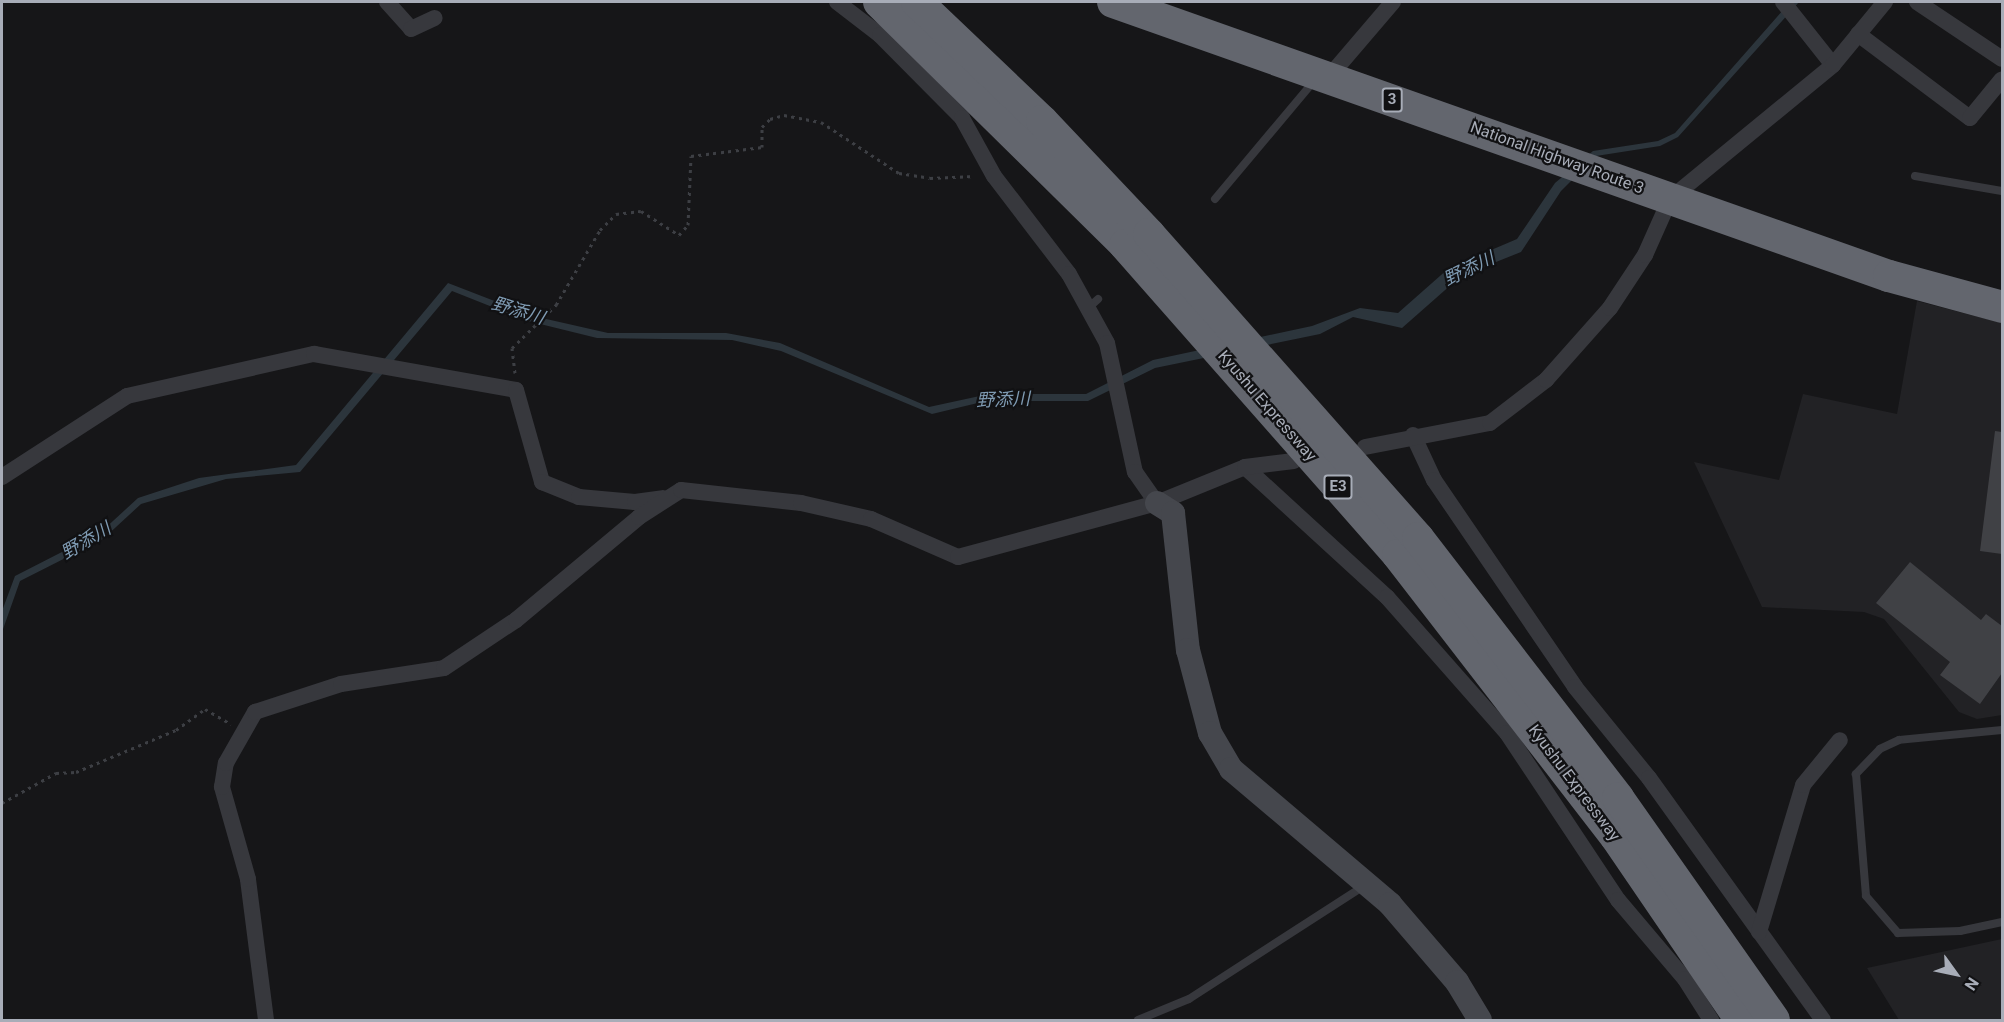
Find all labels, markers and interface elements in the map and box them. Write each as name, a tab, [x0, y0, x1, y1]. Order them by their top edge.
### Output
road number: 3	[1382, 88, 1402, 112]
street label: National Highway Route 3	[1467, 118, 1647, 198]
water label: 野添川	[1440, 247, 1498, 291]
water label: 野添川	[489, 293, 547, 329]
street label: Kyushu Expressway	[1214, 347, 1320, 465]
water label: 野添川	[976, 388, 1030, 412]
road number: E3	[1323, 475, 1353, 499]
water label: 野添川	[57, 518, 115, 564]
street label: Kyushu Expressway	[1524, 721, 1624, 845]
north arrow	[1926, 944, 1986, 1004]
text: N	[1960, 974, 1983, 994]

